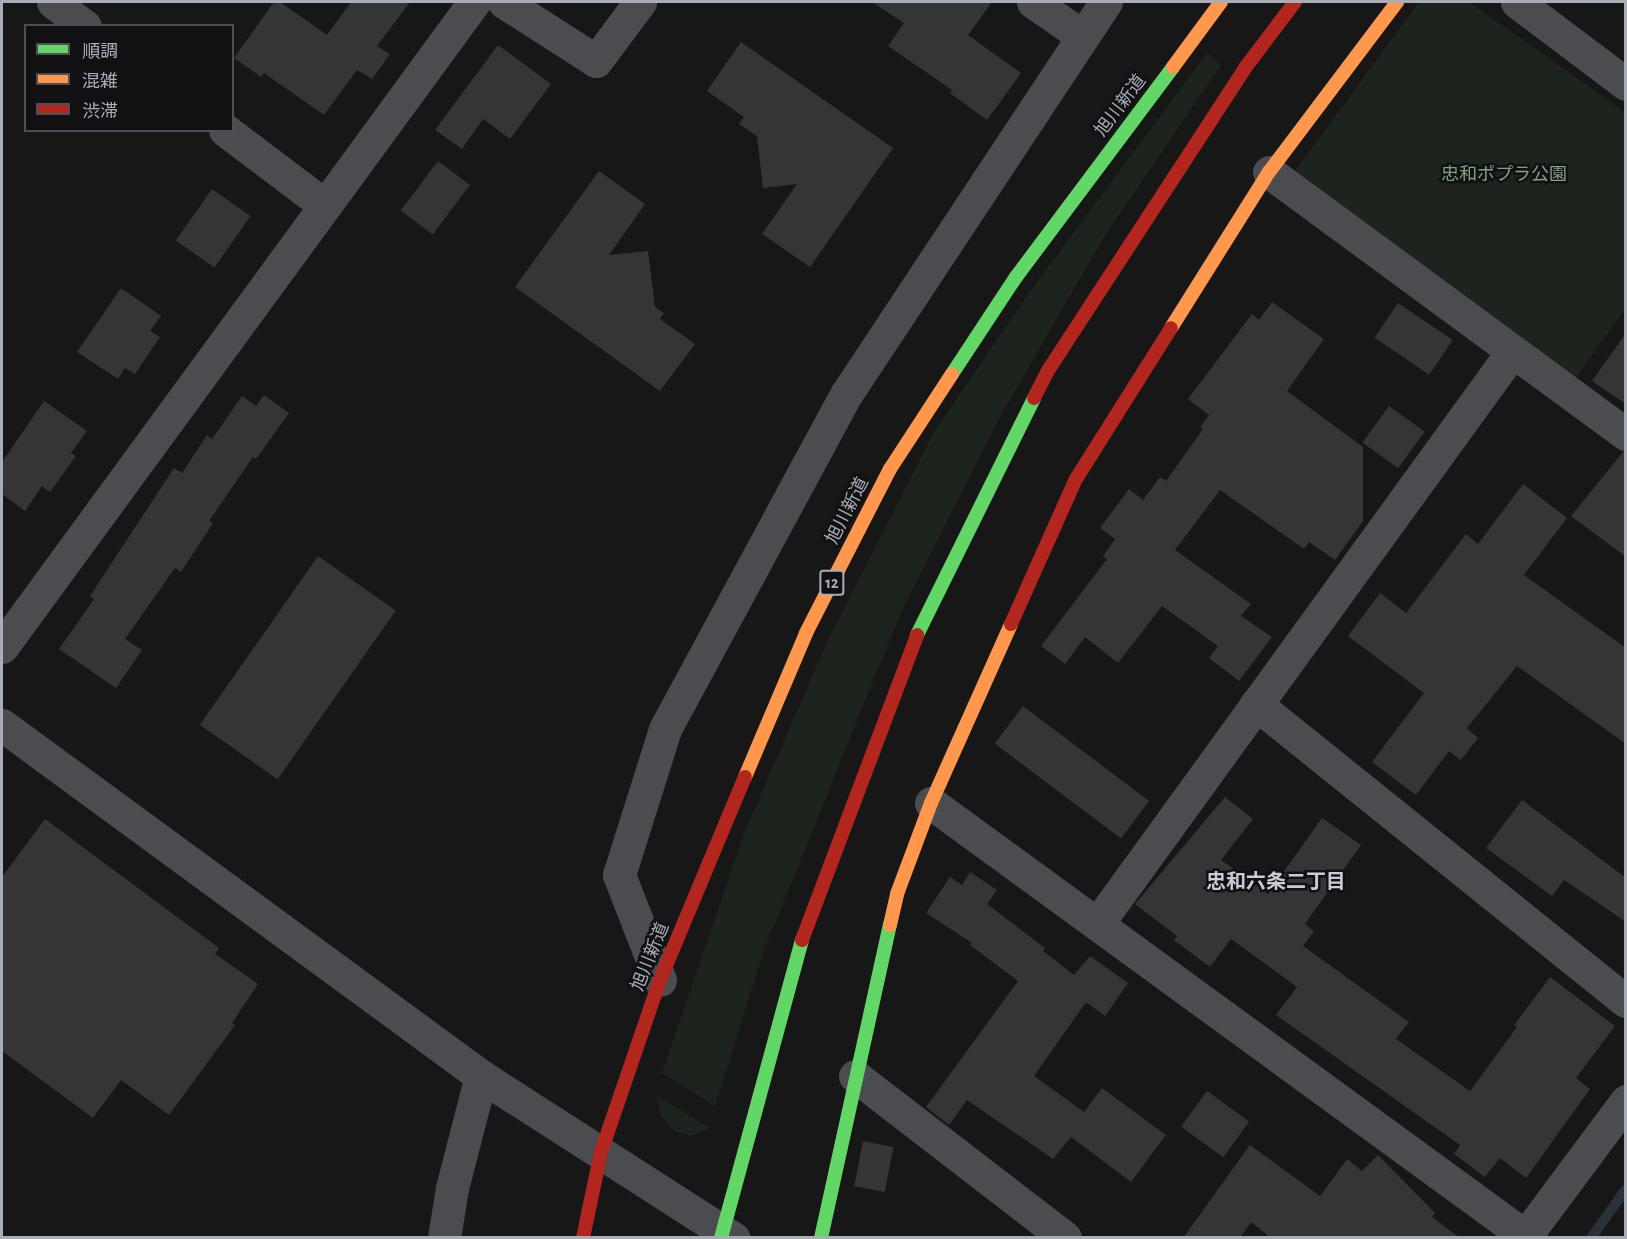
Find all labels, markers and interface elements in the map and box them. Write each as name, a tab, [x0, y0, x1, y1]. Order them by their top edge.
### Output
legend	[24, 24, 234, 132]
text: 順調	[82, 43, 118, 61]
street label: 旭川新道	[1091, 71, 1151, 141]
text: 混雑	[82, 73, 118, 91]
text: 渋滞	[82, 103, 118, 121]
park label: 忠和ポプラ公園	[1441, 164, 1567, 186]
street label: 旭川新道	[822, 474, 874, 548]
road number: 12	[818, 570, 846, 596]
district label: 忠和六条二丁目	[1206, 870, 1346, 894]
street label: 旭川新道	[628, 920, 674, 994]

